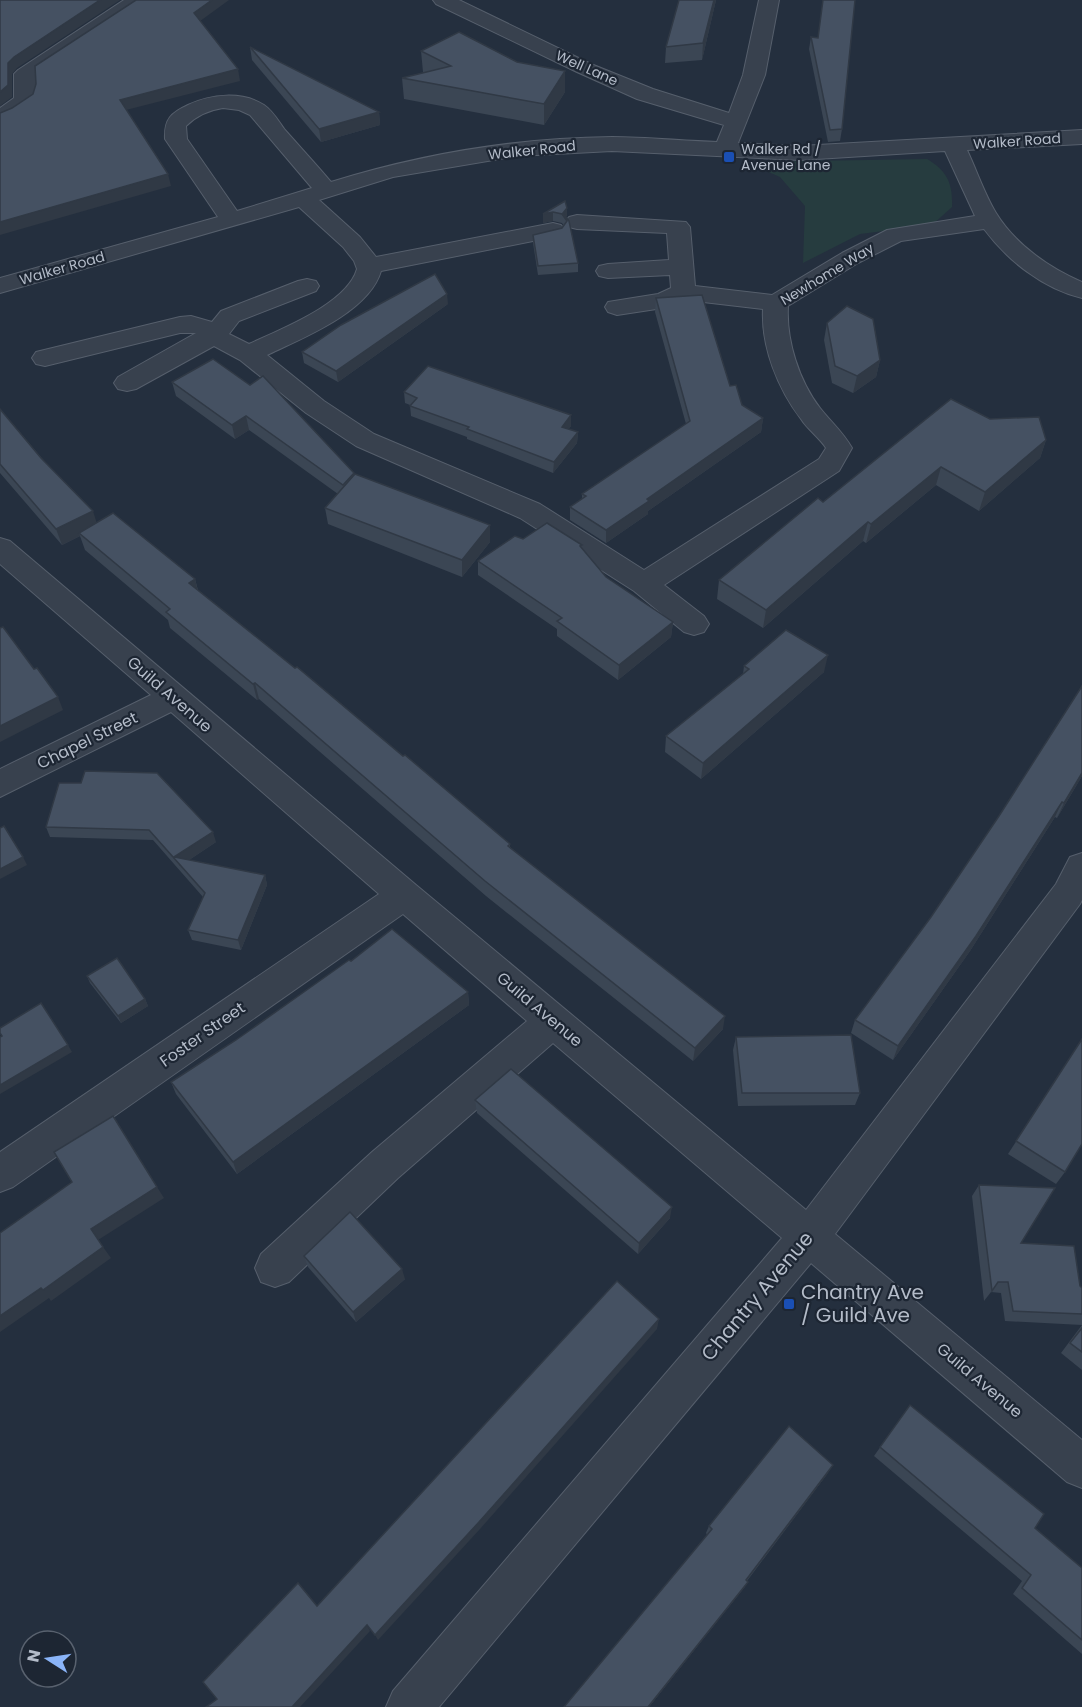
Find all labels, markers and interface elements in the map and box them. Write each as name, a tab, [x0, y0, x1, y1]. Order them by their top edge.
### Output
street label: Well Lane	[553, 45, 622, 91]
street label: Walker Road	[972, 128, 1062, 154]
street label: Walker Road	[487, 135, 577, 165]
place label: Walker Rd / Avenue Lane	[741, 139, 831, 175]
marker: Walker Rd / Avenue Lane	[722, 150, 736, 164]
street label: Newhome Way	[777, 238, 878, 310]
street label: Walker Road	[17, 246, 107, 290]
street label: Guild Avenue	[122, 651, 217, 738]
street label: Chapel Street	[33, 706, 141, 775]
street label: Guild Avenue	[492, 967, 588, 1052]
street label: Foster Street	[155, 996, 250, 1072]
street label: Chantry Avenue	[695, 1225, 819, 1367]
place label: Chantry Ave / Guild Ave	[801, 1278, 924, 1329]
marker: Chantry Ave / Guild Ave	[782, 1297, 796, 1311]
street label: Guild Avenue	[932, 1338, 1028, 1423]
north arrow	[18, 1629, 78, 1689]
text: N	[21, 1648, 46, 1664]

